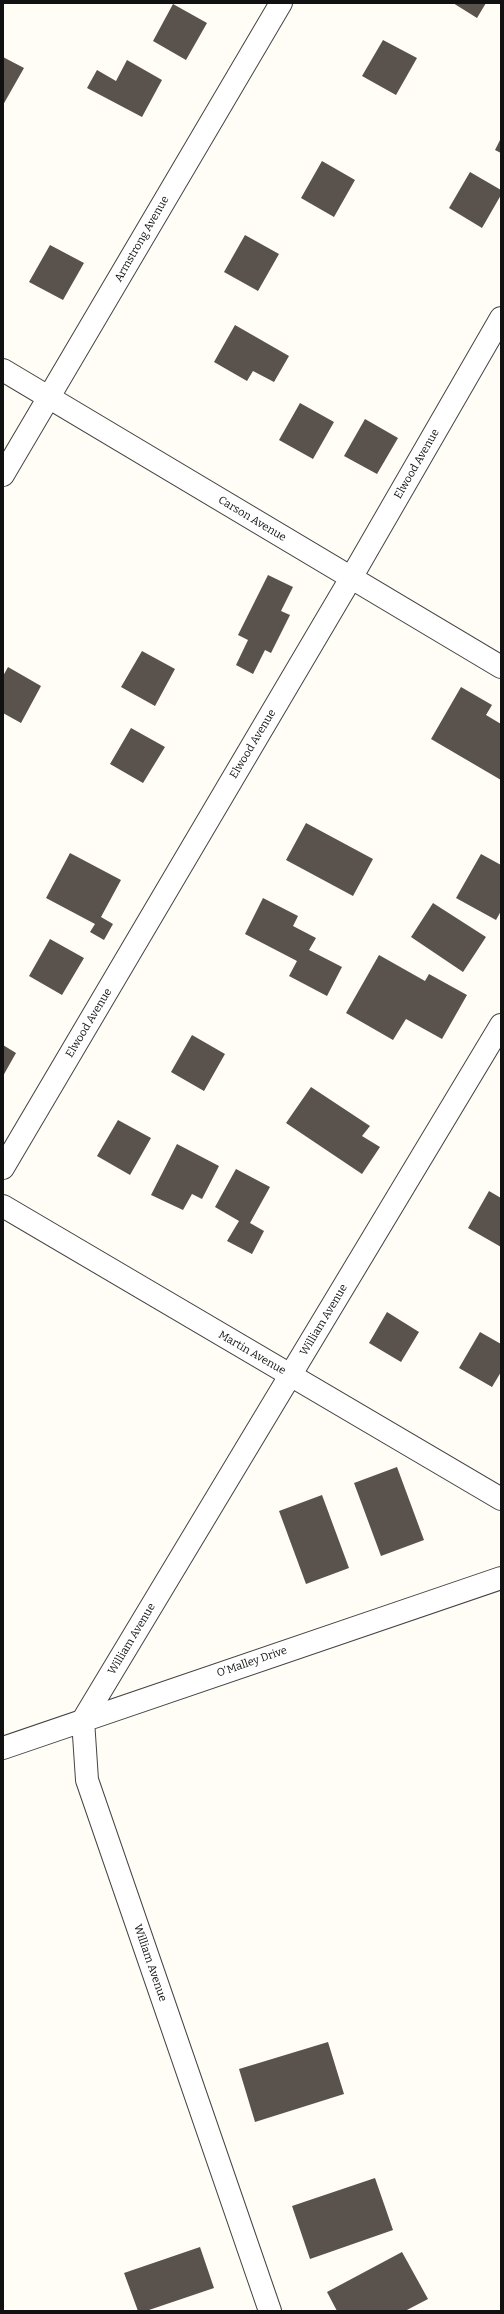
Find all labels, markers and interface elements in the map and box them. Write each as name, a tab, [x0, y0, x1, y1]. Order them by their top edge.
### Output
street label: Armstrong Avenue	[112, 194, 172, 284]
street label: Elwood Avenue	[392, 427, 442, 501]
street label: Carson Avenue	[216, 494, 288, 544]
street label: Elwood Avenue	[227, 707, 279, 781]
street label: Elwood Avenue	[63, 986, 115, 1060]
street label: William Avenue	[298, 1282, 350, 1358]
street label: Martin Avenue	[216, 1328, 288, 1378]
street label: William Avenue	[106, 1601, 158, 1677]
street label: O'Malley Drive	[215, 1644, 289, 1680]
street label: William Avenue	[131, 1923, 169, 2003]

